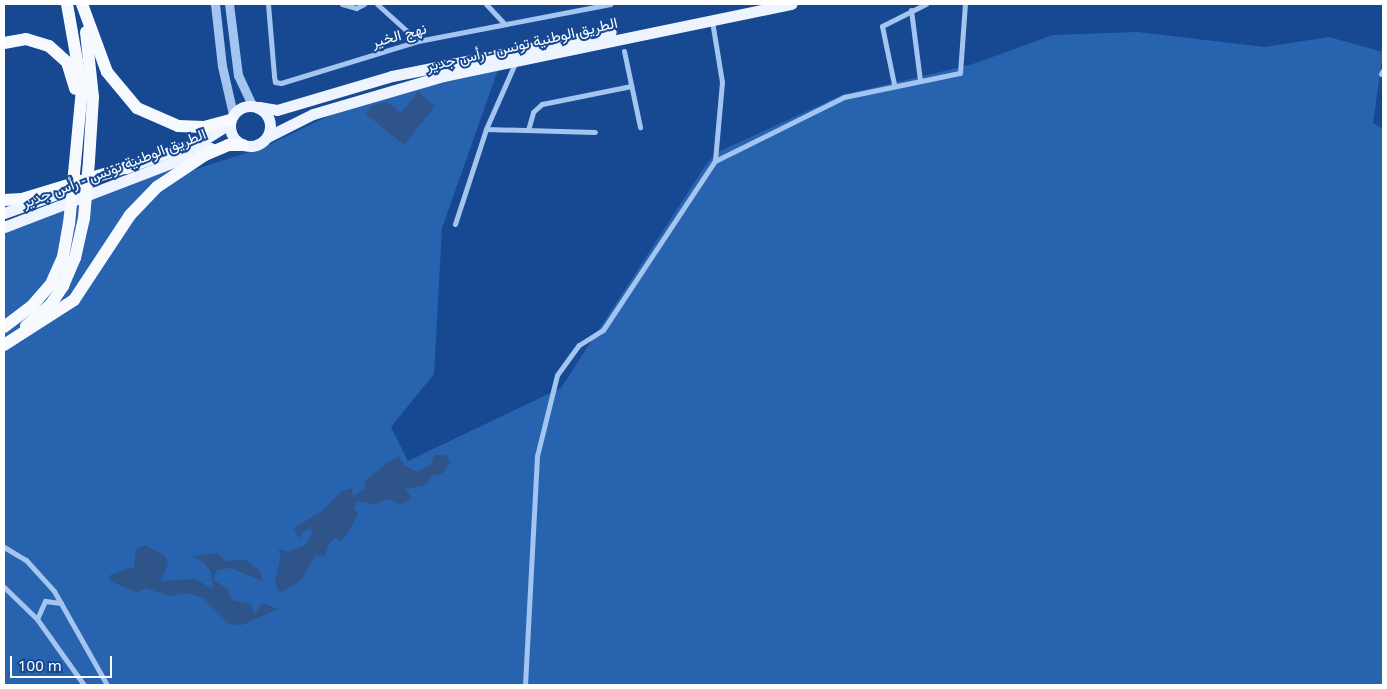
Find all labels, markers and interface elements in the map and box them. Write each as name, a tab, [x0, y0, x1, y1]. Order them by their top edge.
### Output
street label: الطريق الوطنية تونس - رأس جدير	[425, 13, 619, 75]
street label: نهج الخير	[370, 19, 428, 51]
street label: الطريق الوطنية تونس - رأس جدير	[20, 125, 208, 211]
scale bar	[12, 646, 115, 678]
text: 100 m	[18, 655, 62, 675]

